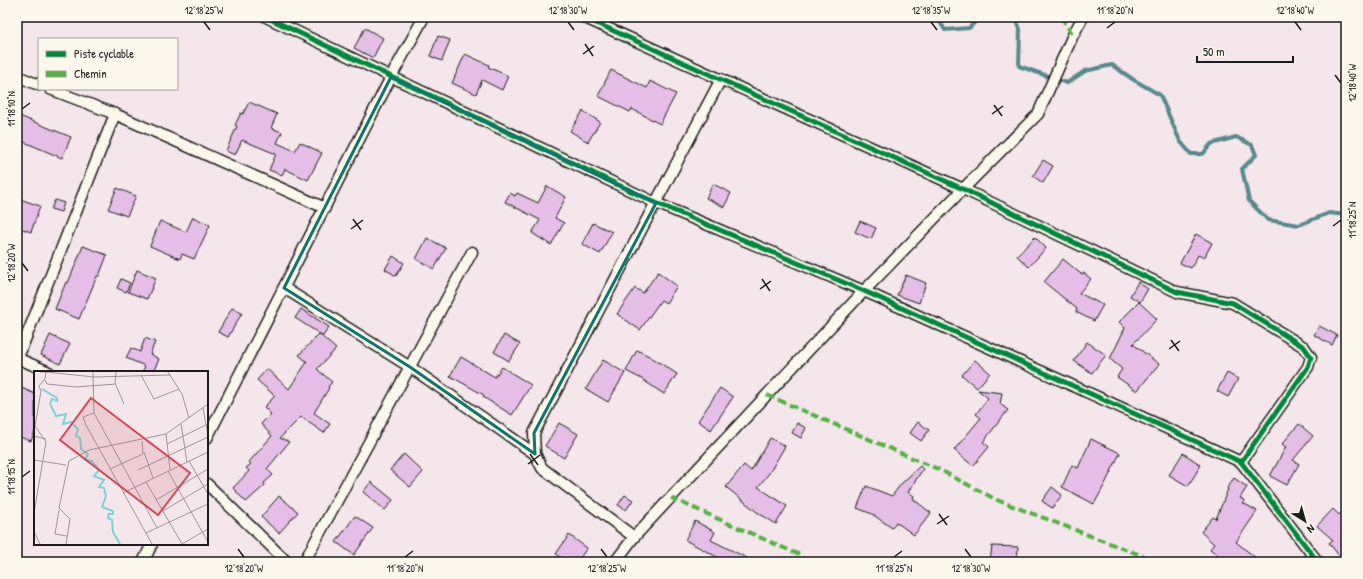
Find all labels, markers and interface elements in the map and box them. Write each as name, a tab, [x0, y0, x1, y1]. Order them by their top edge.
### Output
text: 12°18'25"W	[185, 4, 224, 17]
text: 12°18'30"W	[549, 4, 588, 17]
text: 12°18'35"W	[912, 4, 951, 17]
text: 11°18'20"N	[1097, 4, 1133, 17]
text: 12°18'40"W	[1276, 4, 1315, 17]
legend	[38, 38, 178, 90]
scale bar	[1197, 38, 1293, 64]
text: 50 m	[1203, 43, 1224, 60]
text: Piste cyclable	[74, 45, 134, 62]
text: 12°18'40"W	[1346, 63, 1359, 102]
text: Chemin	[74, 65, 107, 82]
text: 11°18'10"N	[5, 91, 18, 127]
text: 11°18'25"N	[1346, 202, 1359, 238]
text: 12°18'20"W	[5, 243, 18, 282]
inset map	[34, 371, 208, 545]
text: 11°18'15"N	[5, 459, 18, 495]
north arrow	[1285, 501, 1325, 541]
text: N	[1304, 522, 1318, 536]
text: 12°18'20"W	[225, 562, 264, 575]
text: 11°18'20"N	[387, 562, 423, 575]
text: 12°18'25"W	[588, 562, 627, 575]
text: 11°18'25"N	[876, 562, 912, 575]
text: 12°18'30"W	[952, 562, 991, 575]

